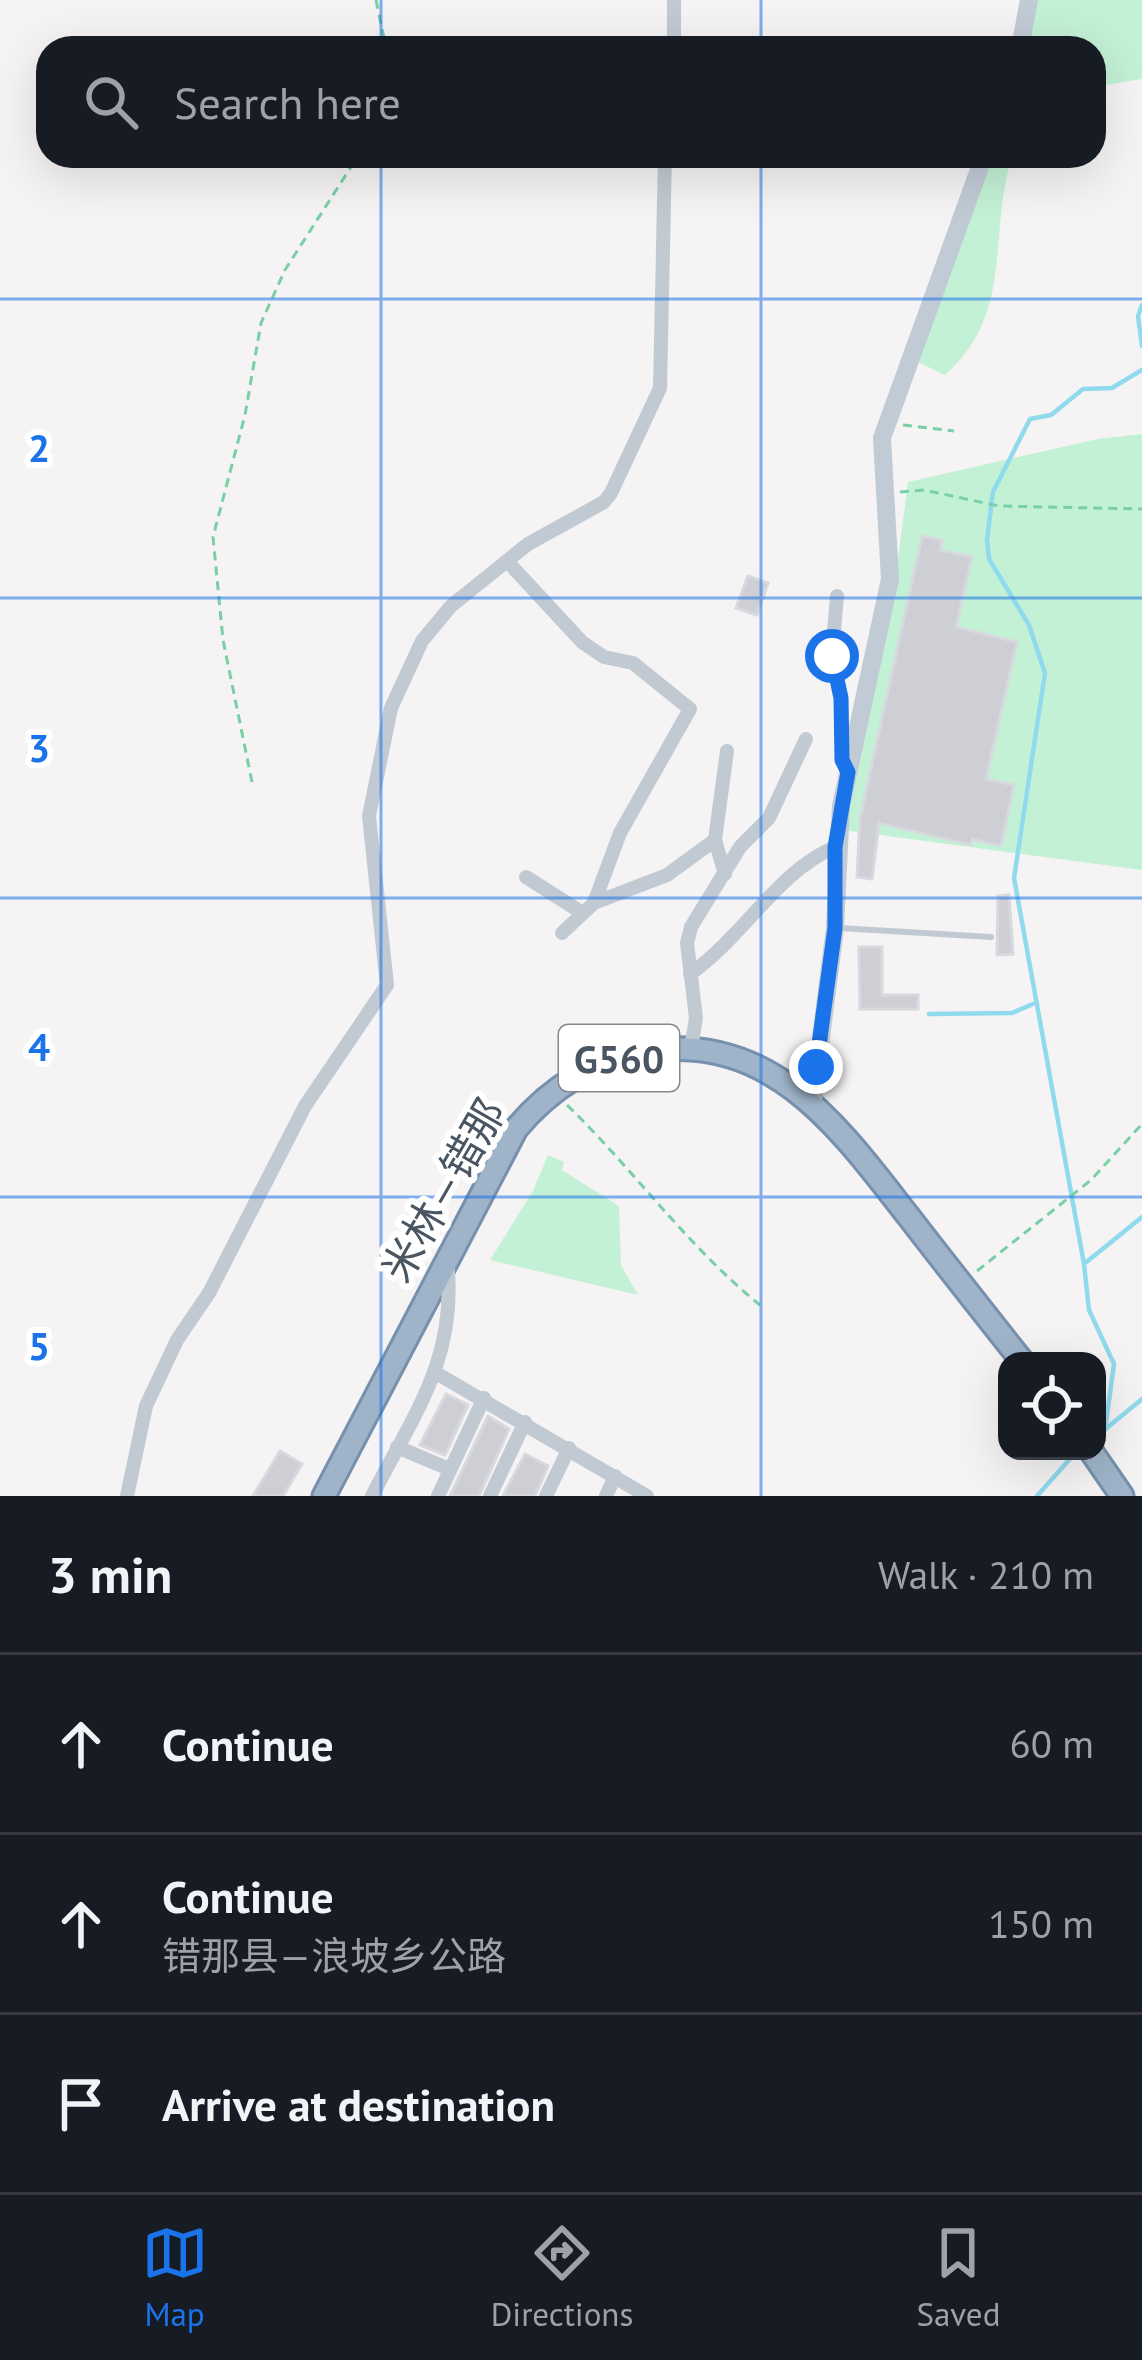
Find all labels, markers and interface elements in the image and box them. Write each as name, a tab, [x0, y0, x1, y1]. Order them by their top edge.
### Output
search box	[36, 36, 1106, 168]
icon: search	[78, 69, 144, 135]
text: Search here	[174, 73, 401, 131]
text: 2	[28, 422, 50, 473]
route start	[805, 629, 859, 683]
text: 3	[28, 722, 50, 773]
text: 4	[28, 1021, 50, 1072]
road number: G560	[559, 1025, 679, 1091]
route end	[789, 1040, 843, 1094]
street label: 米林—错那	[369, 1089, 517, 1291]
text: 5	[28, 1320, 50, 1371]
map controls	[998, 1352, 1106, 1460]
button: locate	[998, 1352, 1106, 1460]
text: 3 min	[48, 1541, 172, 1607]
text: Walk · 210 m	[878, 1549, 1094, 1600]
icon: ahead	[48, 1711, 114, 1777]
text: Continue	[162, 1715, 334, 1773]
text: 60 m	[1009, 1718, 1094, 1769]
text: Continue	[162, 1867, 334, 1925]
icon: ahead	[48, 1891, 114, 1957]
text: 150 m	[988, 1898, 1094, 1949]
text: 错那县—浪坡乡公路	[162, 1930, 506, 1981]
icon: arrive	[48, 2071, 114, 2137]
text: Arrive at destination	[162, 2075, 555, 2133]
tab: Map	[142, 2220, 208, 2335]
tab: Directions	[491, 2220, 633, 2335]
tab: Saved	[916, 2220, 1000, 2335]

